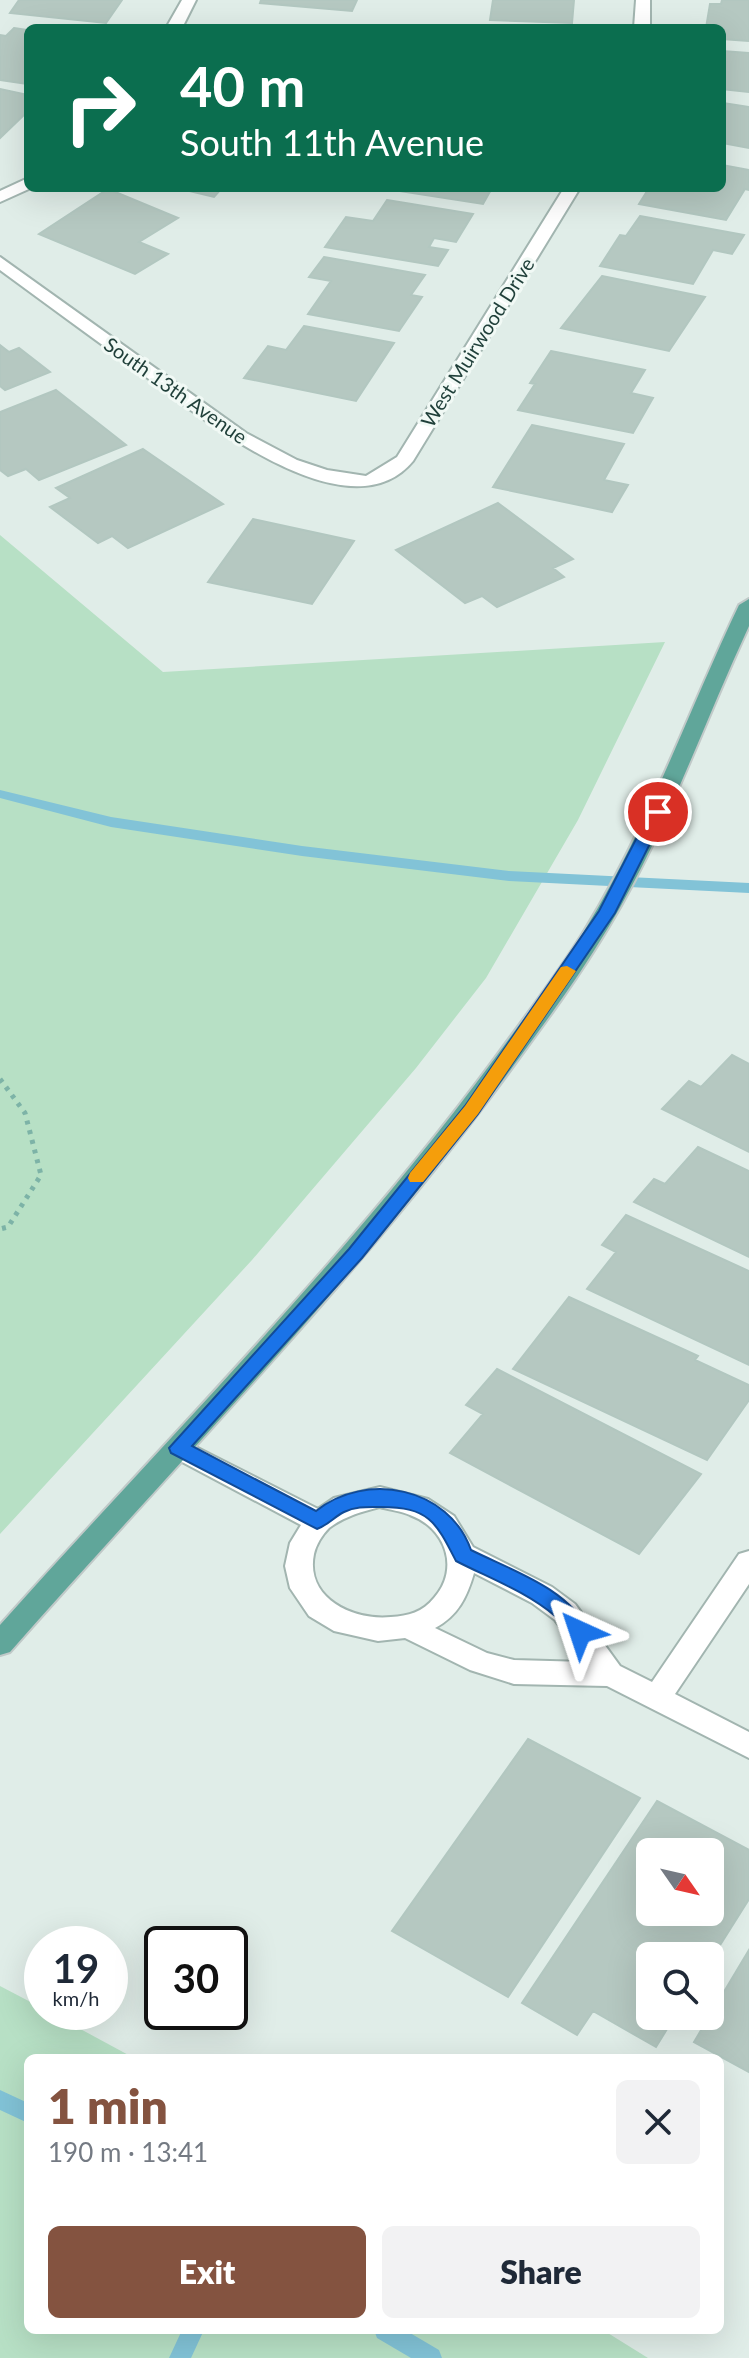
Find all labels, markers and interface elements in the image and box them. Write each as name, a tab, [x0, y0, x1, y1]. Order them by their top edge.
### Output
text: 40 m	[180, 52, 305, 119]
icon: right	[48, 56, 152, 160]
text: South 11th Avenue	[180, 120, 484, 164]
street label: West Muirwood Drive	[415, 253, 539, 431]
street label: South 13th Avenue	[100, 332, 252, 448]
pin	[624, 778, 692, 846]
icon: arrive	[636, 790, 680, 834]
position arrow	[538, 1590, 622, 1674]
north arrow	[636, 1838, 724, 1926]
map controls	[636, 1838, 724, 2030]
speed limit sign: 30	[144, 1926, 248, 2030]
button: search	[636, 1942, 724, 2030]
text: 19	[53, 1944, 99, 1992]
text: km/h	[53, 1986, 99, 2010]
text: 1 min	[48, 2077, 168, 2134]
button: close	[616, 2080, 700, 2164]
text: 190 m · 13:41	[48, 2136, 208, 2168]
button: Exit	[48, 2226, 366, 2318]
button: Share	[382, 2226, 700, 2318]

